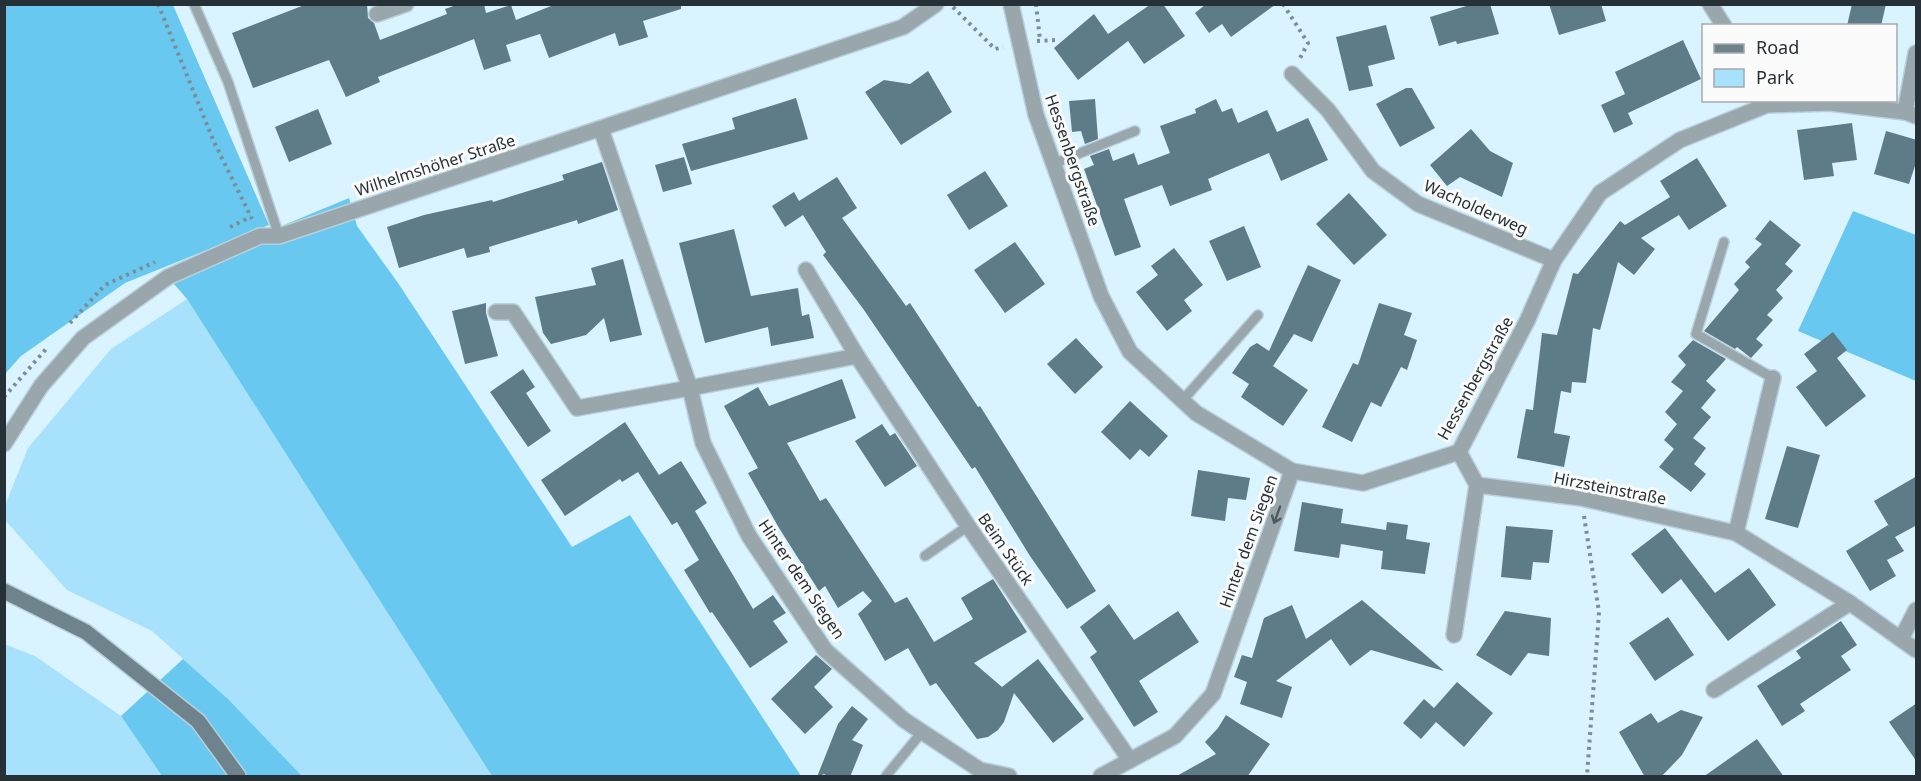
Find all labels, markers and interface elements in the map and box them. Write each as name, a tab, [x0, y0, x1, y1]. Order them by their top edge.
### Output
legend	[1702, 24, 1897, 102]
text: Road	[1756, 35, 1799, 59]
text: Park	[1756, 65, 1794, 89]
street label: Hessenbergstraße	[1040, 91, 1106, 229]
street label: Wilhelmshöher Straße	[352, 129, 518, 201]
street label: Wacholderweg	[1420, 174, 1532, 240]
street label: Hessenbergstraße	[1432, 312, 1518, 444]
street label: Hirzsteinstraße	[1552, 466, 1668, 510]
street label: Hinter dem Siegen	[1214, 471, 1282, 611]
one-way arrow	[1270, 505, 1281, 524]
street label: Beim Stück	[973, 509, 1039, 590]
street label: Hinter dem Siegen	[754, 515, 850, 643]

